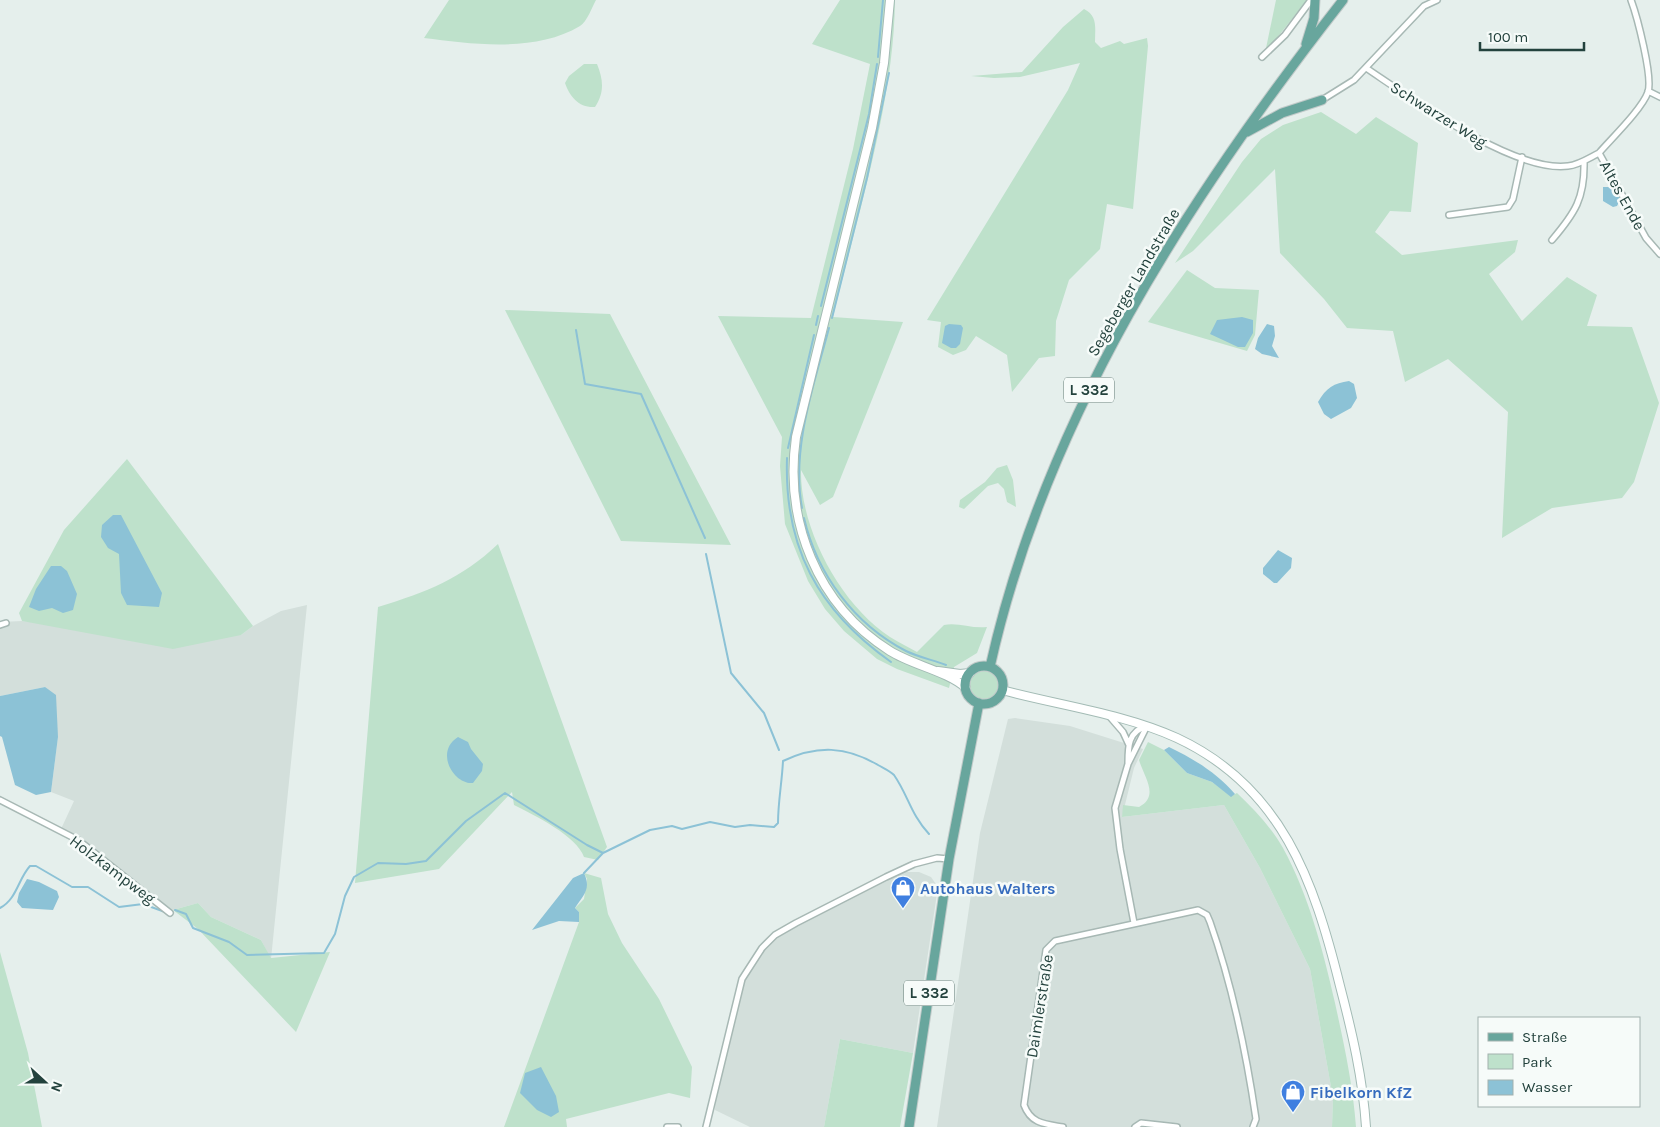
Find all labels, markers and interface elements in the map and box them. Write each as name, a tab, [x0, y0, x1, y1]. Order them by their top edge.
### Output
scale bar	[1480, 20, 1584, 52]
text: 100 m	[1488, 28, 1528, 46]
street label: Schwarzer Weg	[1387, 77, 1490, 152]
street label: Altes Ende	[1596, 157, 1649, 233]
street label: Segeberger Landstraße	[1083, 205, 1184, 360]
road number: L 332	[1064, 378, 1114, 402]
street label: Holzkampweg	[66, 831, 159, 908]
shop icon: Autohaus Walters	[890, 875, 916, 909]
place label: Autohaus Walters	[920, 879, 1056, 898]
street label: Daimlerstraße	[1022, 953, 1057, 1059]
road number: L 332	[904, 980, 954, 1006]
legend	[1478, 1017, 1640, 1107]
text: Straße	[1522, 1028, 1567, 1046]
text: Park	[1522, 1053, 1552, 1071]
north arrow	[20, 1057, 70, 1107]
text: Wasser	[1522, 1078, 1573, 1096]
text: N	[47, 1079, 66, 1094]
shop icon: Fibelkorn KfZ	[1280, 1079, 1306, 1113]
place label: Fibelkorn KfZ	[1310, 1083, 1412, 1102]

